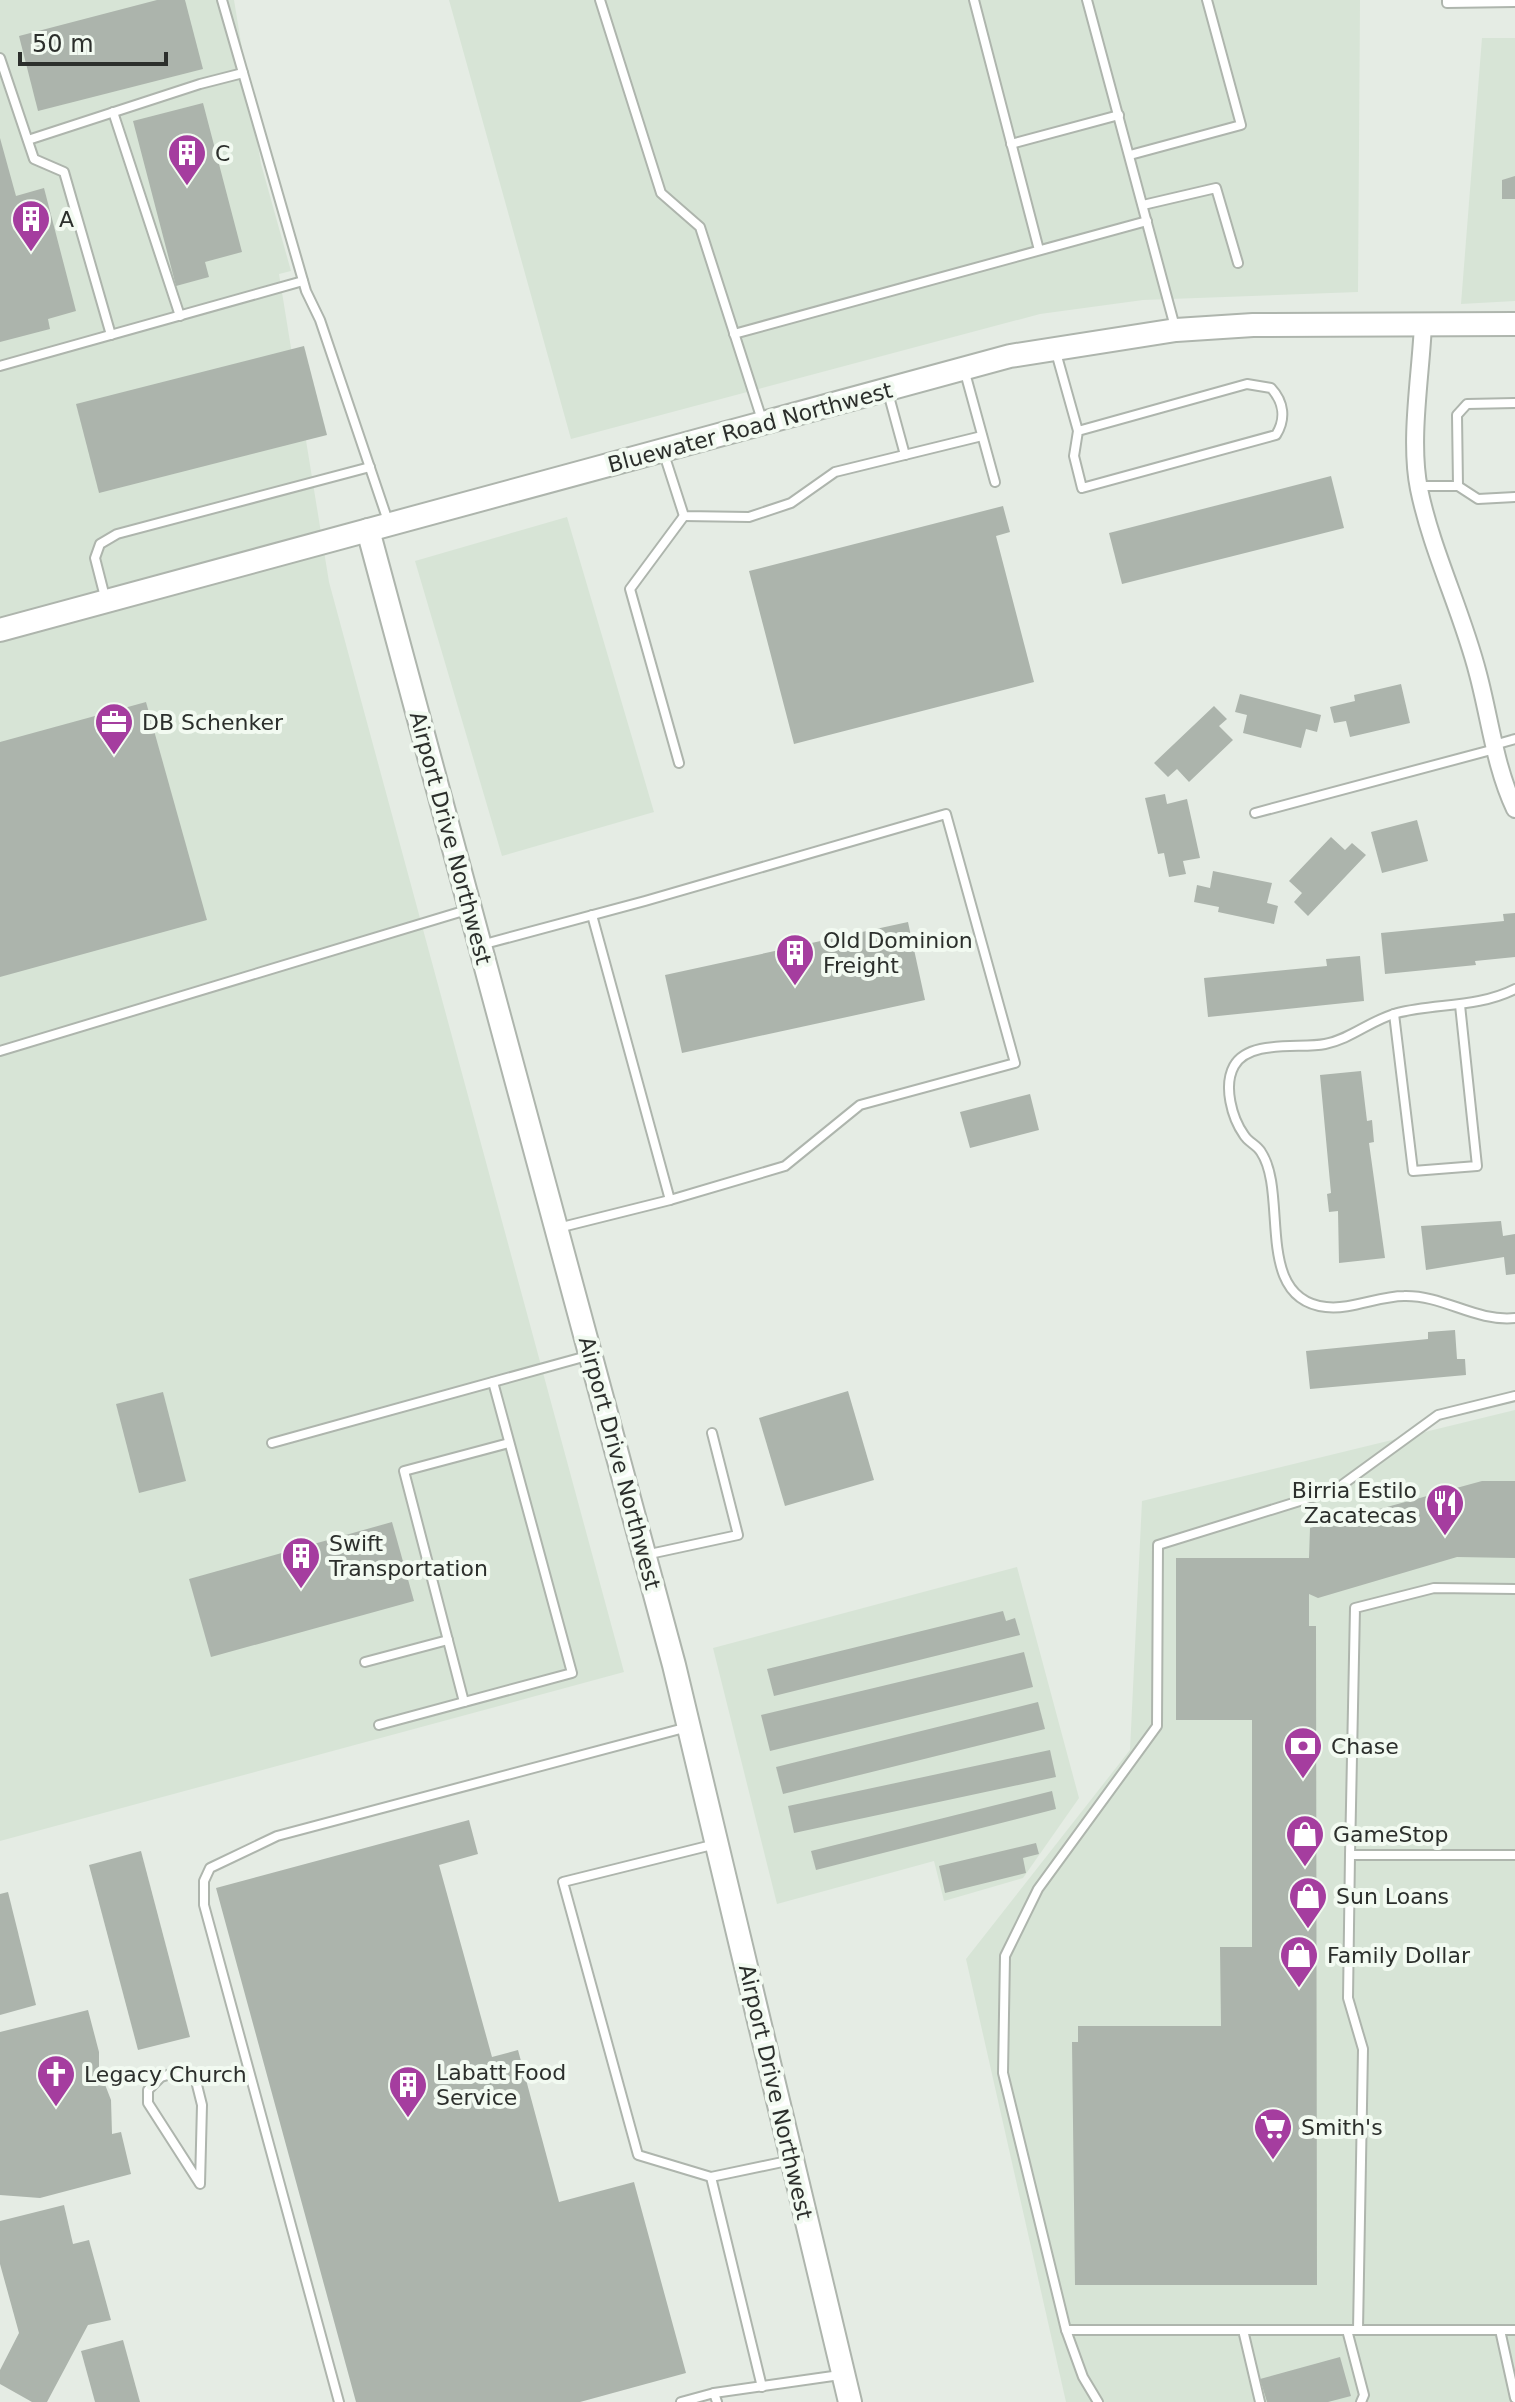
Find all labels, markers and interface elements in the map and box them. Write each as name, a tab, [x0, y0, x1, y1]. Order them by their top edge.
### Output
scale bar	[20, 16, 166, 66]
text: 50 m	[32, 30, 94, 58]
building icon: C	[166, 132, 208, 187]
place label: C	[215, 141, 230, 166]
building icon: A	[10, 198, 52, 253]
place label: A	[59, 207, 74, 232]
street label: Bluewater Road Northwest	[605, 377, 896, 478]
office icon: DB Schenker	[93, 701, 135, 756]
street label: Airport Drive Northwest	[405, 709, 496, 968]
place label: DB Schenker	[142, 710, 284, 735]
place label: Old Dominion Freight	[823, 928, 973, 978]
building icon: Old Dominion Freight	[774, 932, 816, 987]
street label: Airport Drive Northwest	[574, 1334, 665, 1593]
place label: Birria Estilo Zacatecas	[1292, 1478, 1417, 1528]
restaurant icon: Birria Estilo Zacatecas	[1424, 1482, 1466, 1537]
place label: Swift Transportation	[328, 1531, 488, 1581]
building icon: Swift Transportation	[280, 1535, 322, 1590]
bank icon: Chase	[1282, 1725, 1324, 1780]
place label: Chase	[1331, 1734, 1399, 1759]
shop icon: GameStop	[1284, 1813, 1326, 1868]
place label: GameStop	[1333, 1822, 1449, 1847]
shop icon: Sun Loans	[1287, 1875, 1329, 1930]
place label: Sun Loans	[1336, 1884, 1449, 1909]
shop icon: Family Dollar	[1278, 1934, 1320, 1989]
place label: Family Dollar	[1327, 1943, 1471, 1968]
street label: Airport Drive Northwest	[734, 1962, 817, 2222]
church icon: Legacy Church	[35, 2053, 77, 2108]
place label: Labatt Food Service	[436, 2060, 566, 2110]
place label: Legacy Church	[84, 2062, 247, 2087]
building icon: Labatt Food Service	[387, 2064, 429, 2119]
supermarket icon: Smith's	[1252, 2106, 1294, 2161]
place label: Smith's	[1301, 2115, 1383, 2140]

